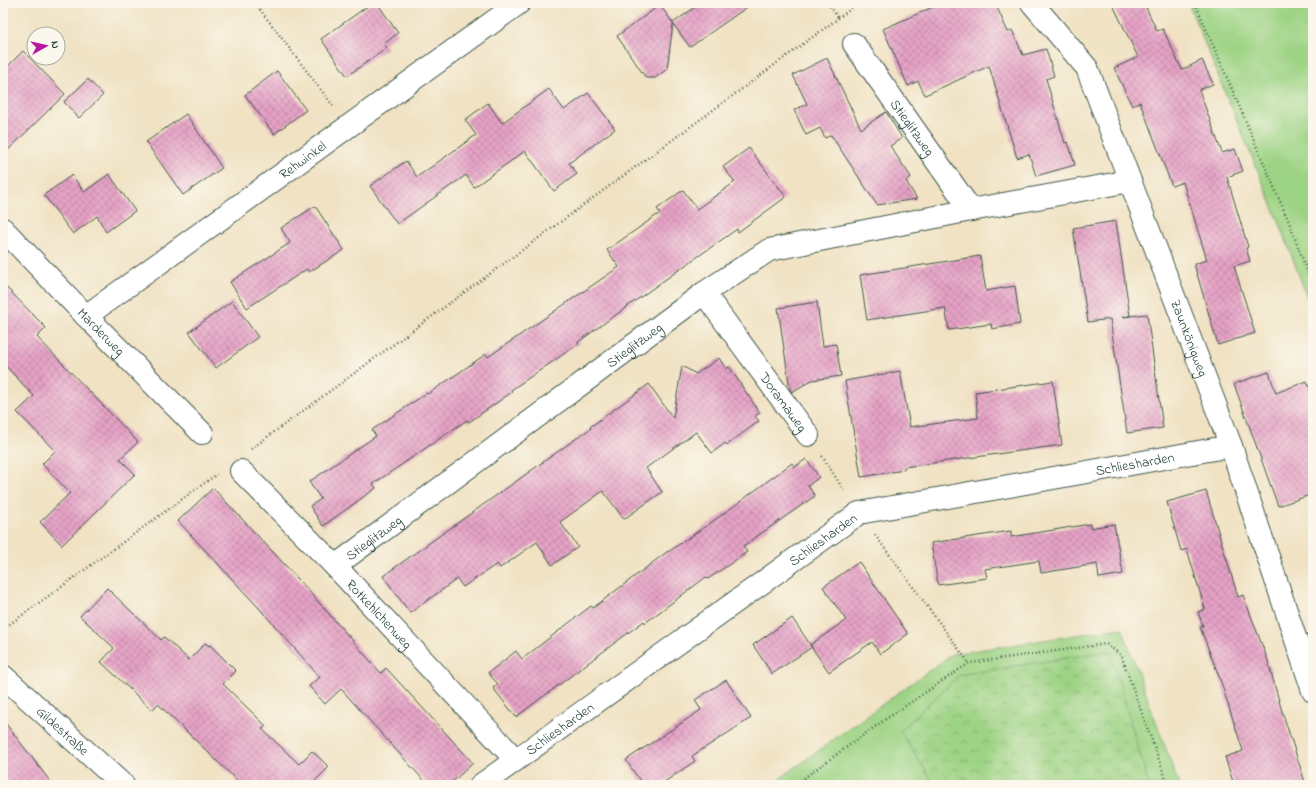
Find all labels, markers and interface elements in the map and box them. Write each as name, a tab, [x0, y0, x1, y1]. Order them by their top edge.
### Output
north arrow	[26, 26, 66, 66]
text: N	[46, 40, 63, 50]
street label: Stieglitzweg	[884, 95, 939, 162]
street label: Rehwinkel	[275, 136, 331, 185]
street label: Zaunkönigweg	[1164, 297, 1213, 381]
street label: Marderweg	[71, 304, 129, 362]
street label: Stieglitzweg	[602, 318, 668, 374]
street label: Doramaweg	[753, 368, 812, 438]
street label: Schliesharden	[1094, 447, 1176, 482]
street label: Schliesharden	[785, 508, 862, 572]
street label: Stieglitzweg	[342, 511, 408, 567]
street label: Rotkehlchenweg	[340, 575, 417, 655]
street label: Schliesharden	[522, 698, 599, 761]
street label: Gildestraße	[31, 702, 94, 762]

